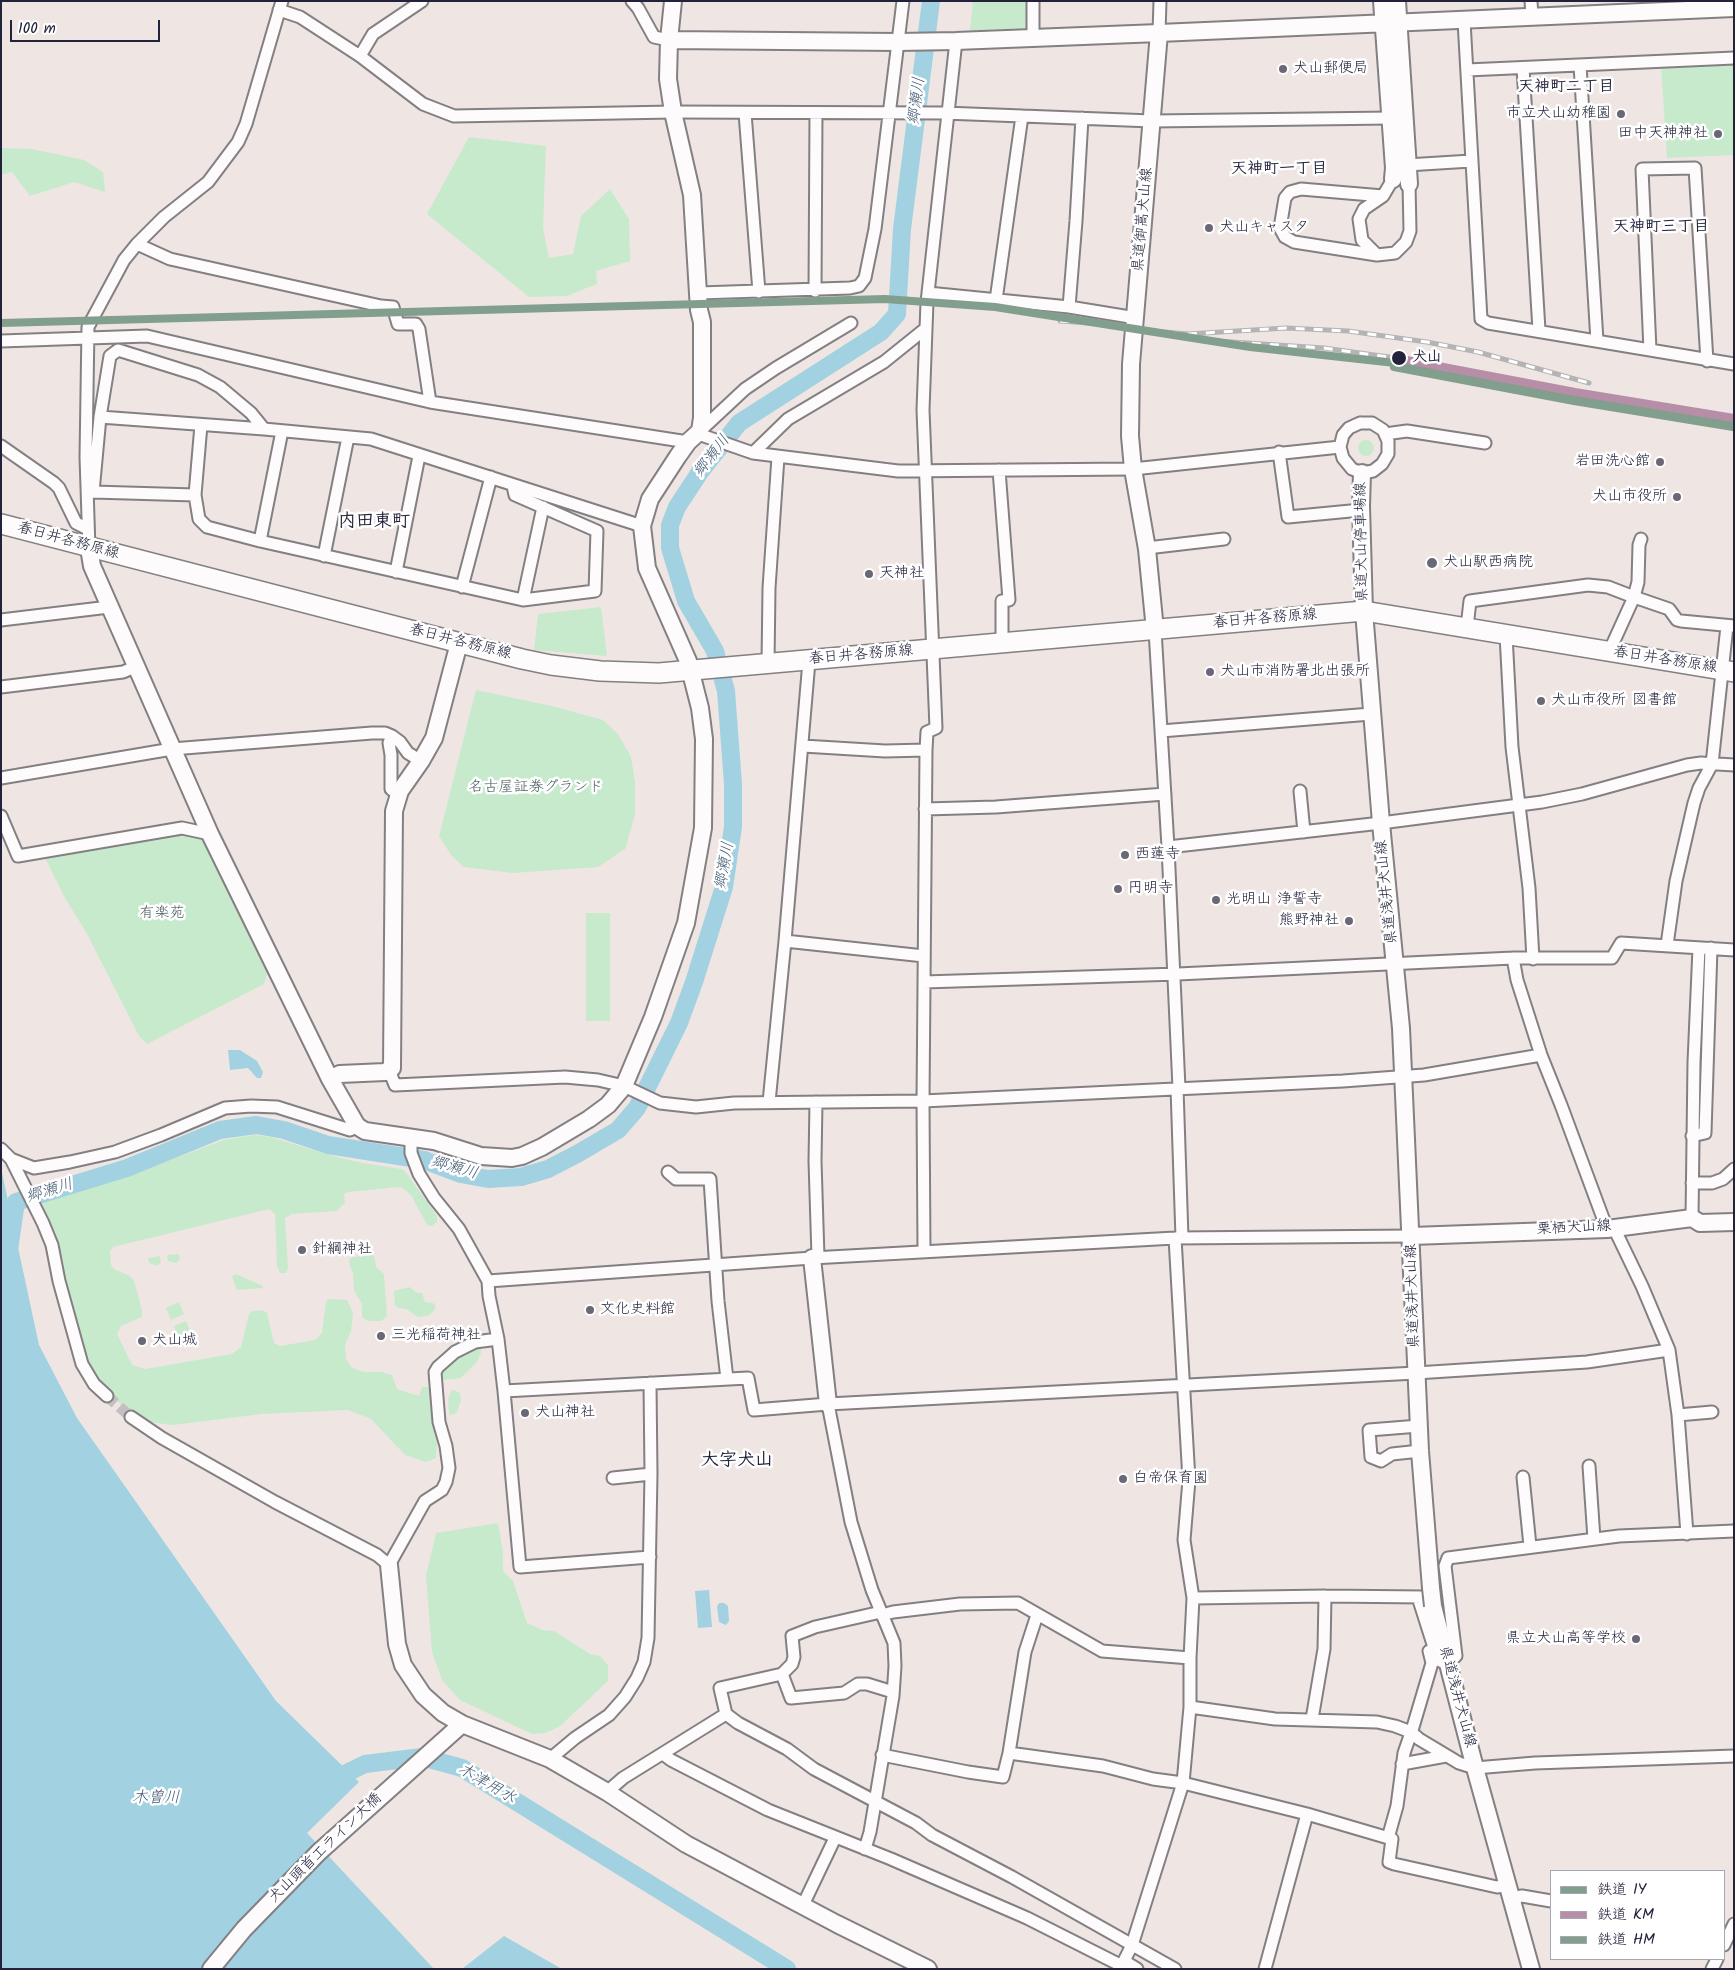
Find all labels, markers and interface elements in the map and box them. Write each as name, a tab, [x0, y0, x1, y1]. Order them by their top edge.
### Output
scale bar	[12, 10, 162, 42]
text: 100 m	[18, 17, 56, 41]
place label: 犬山郵便局	[1293, 60, 1368, 78]
marker: 犬山郵便局	[1277, 63, 1289, 75]
water label: 郷瀬川	[906, 76, 930, 126]
district label: 天神町二丁目	[1518, 78, 1614, 98]
place label: 市立犬山幼稚園	[1506, 105, 1611, 123]
marker: 市立犬山幼稚園	[1615, 108, 1627, 120]
place label: 田中天神神社	[1618, 125, 1708, 143]
marker: 田中天神神社	[1712, 128, 1724, 140]
district label: 天神町一丁目	[1231, 160, 1327, 180]
street label: 県道御嵩犬山線	[1130, 167, 1158, 273]
district label: 天神町三丁目	[1613, 218, 1709, 238]
place label: 犬山キャスタ	[1219, 219, 1309, 237]
marker: 犬山キャスタ	[1203, 222, 1215, 234]
marker: 犬山	[1390, 349, 1408, 367]
place label: 犬山	[1412, 349, 1442, 367]
water label: 郷瀬川	[691, 432, 735, 482]
place label: 岩田洗心館	[1575, 453, 1650, 471]
marker: 岩田洗心館	[1654, 456, 1666, 468]
street label: 県道犬山停車場線	[1353, 482, 1373, 602]
place label: 犬山市役所	[1592, 488, 1667, 506]
marker: 犬山市役所	[1671, 491, 1683, 503]
district label: 内田東町	[338, 512, 410, 534]
street label: 春日井各務原線	[15, 520, 121, 564]
place label: 犬山駅西病院	[1443, 554, 1533, 572]
marker: 犬山駅西病院	[1425, 556, 1439, 570]
place label: 天神社	[879, 565, 924, 583]
marker: 天神社	[863, 568, 875, 580]
street label: 春日井各務原線	[1212, 606, 1318, 634]
street label: 春日井各務原線	[407, 622, 513, 664]
street label: 春日井各務原線	[808, 642, 914, 670]
street label: 春日井各務原線	[1612, 644, 1718, 678]
place label: 犬山市消防署北出張所	[1220, 663, 1370, 681]
marker: 犬山市消防署北出張所	[1204, 666, 1216, 678]
place label: 犬山市役所 図書館	[1551, 692, 1677, 710]
marker: 犬山市役所 図書館	[1535, 695, 1547, 707]
park label: 名古屋証券グランド	[469, 779, 603, 797]
street label: 県道浅井犬山線	[1374, 839, 1402, 945]
water label: 郷瀬川	[712, 841, 740, 891]
place label: 西蓮寺	[1135, 846, 1180, 864]
marker: 西蓮寺	[1119, 849, 1131, 861]
place label: 円明寺	[1128, 880, 1173, 898]
marker: 円明寺	[1112, 883, 1124, 895]
place label: 光明山 浄誓寺	[1226, 891, 1322, 909]
marker: 光明山 浄誓寺	[1210, 894, 1222, 906]
park label: 有楽苑	[140, 905, 184, 923]
place label: 熊野神社	[1279, 912, 1339, 930]
marker: 熊野神社	[1343, 915, 1355, 927]
water label: 郷瀬川	[428, 1153, 480, 1185]
water label: 郷瀬川	[24, 1176, 76, 1208]
street label: 栗栖犬山線	[1536, 1218, 1612, 1240]
place label: 針綱神社	[312, 1241, 372, 1259]
street label: 県道浅井犬山線	[1403, 1243, 1425, 1349]
marker: 針綱神社	[296, 1244, 308, 1256]
place label: 文化史料館	[600, 1301, 675, 1319]
marker: 文化史料館	[584, 1304, 596, 1316]
place label: 三光稲荷神社	[391, 1327, 481, 1345]
marker: 三光稲荷神社	[375, 1330, 387, 1342]
place label: 犬山城	[152, 1332, 197, 1350]
marker: 犬山城	[136, 1335, 148, 1347]
place label: 犬山神社	[535, 1404, 595, 1422]
marker: 犬山神社	[519, 1407, 531, 1419]
district label: 大字犬山	[701, 1451, 773, 1473]
place label: 白帝保育園	[1133, 1470, 1208, 1488]
marker: 白帝保育園	[1117, 1473, 1129, 1485]
place label: 県立犬山高等学校	[1506, 1630, 1626, 1648]
marker: 県立犬山高等学校	[1630, 1633, 1642, 1645]
street label: 県道浅井犬山線	[1434, 1644, 1478, 1750]
water label: 木津用水	[453, 1761, 519, 1809]
water label: 木曽川	[132, 1789, 180, 1809]
street label: 犬山頭首工ライン大橋	[266, 1790, 386, 1908]
legend	[1550, 1870, 1725, 1960]
text: 鉄道 IY	[1597, 1878, 1646, 1902]
text: 鉄道 KM	[1597, 1903, 1654, 1927]
text: 鉄道 HM	[1597, 1928, 1655, 1952]

